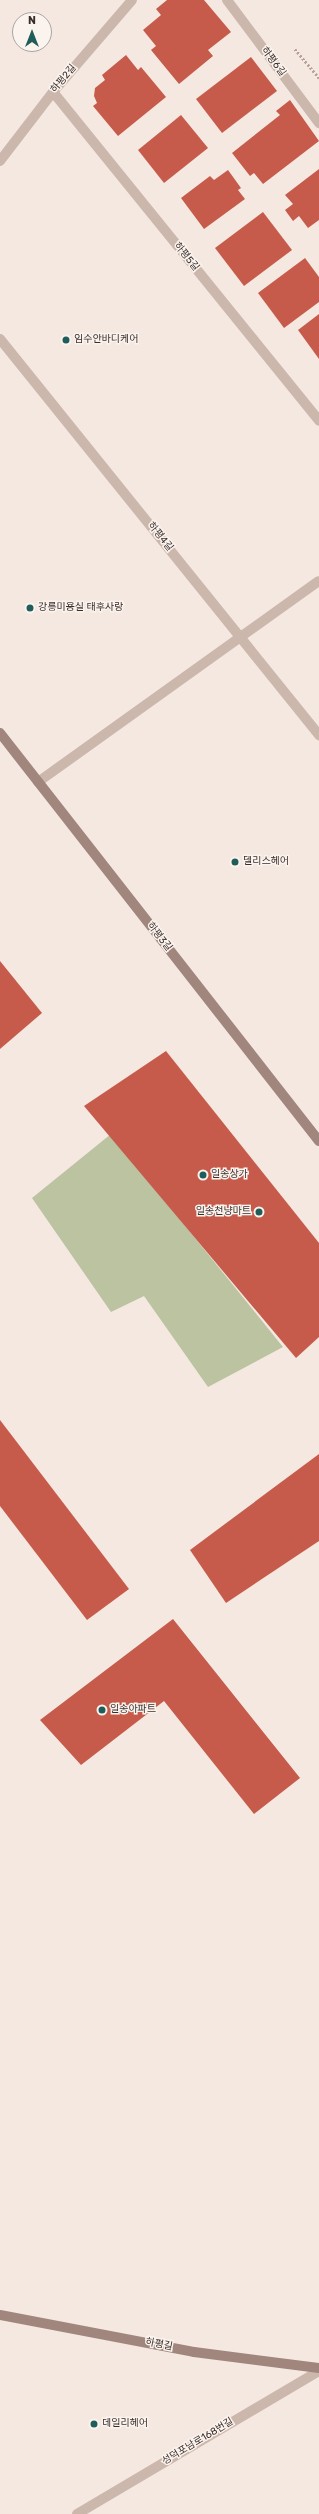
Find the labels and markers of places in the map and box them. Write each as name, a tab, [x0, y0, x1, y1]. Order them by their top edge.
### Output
place label: 임수안바디케어	[74, 334, 138, 346]
marker: 임수안바디케어	[61, 335, 71, 345]
place label: 강릉미용실 태후사랑	[38, 602, 123, 614]
marker: 강릉미용실 태후사랑	[25, 603, 35, 613]
place label: 델리스헤어	[243, 856, 289, 868]
marker: 델리스헤어	[230, 857, 240, 867]
place label: 일송상가	[211, 1169, 248, 1181]
marker: 일송상가	[198, 1170, 208, 1180]
place label: 일송천냥마트	[196, 1206, 251, 1218]
marker: 일송천냥마트	[254, 1207, 264, 1217]
place label: 일송아파트	[110, 1704, 156, 1716]
marker: 일송아파트	[97, 1705, 107, 1715]
place label: 데일리헤어	[102, 2418, 148, 2430]
marker: 데일리헤어	[89, 2419, 99, 2429]

